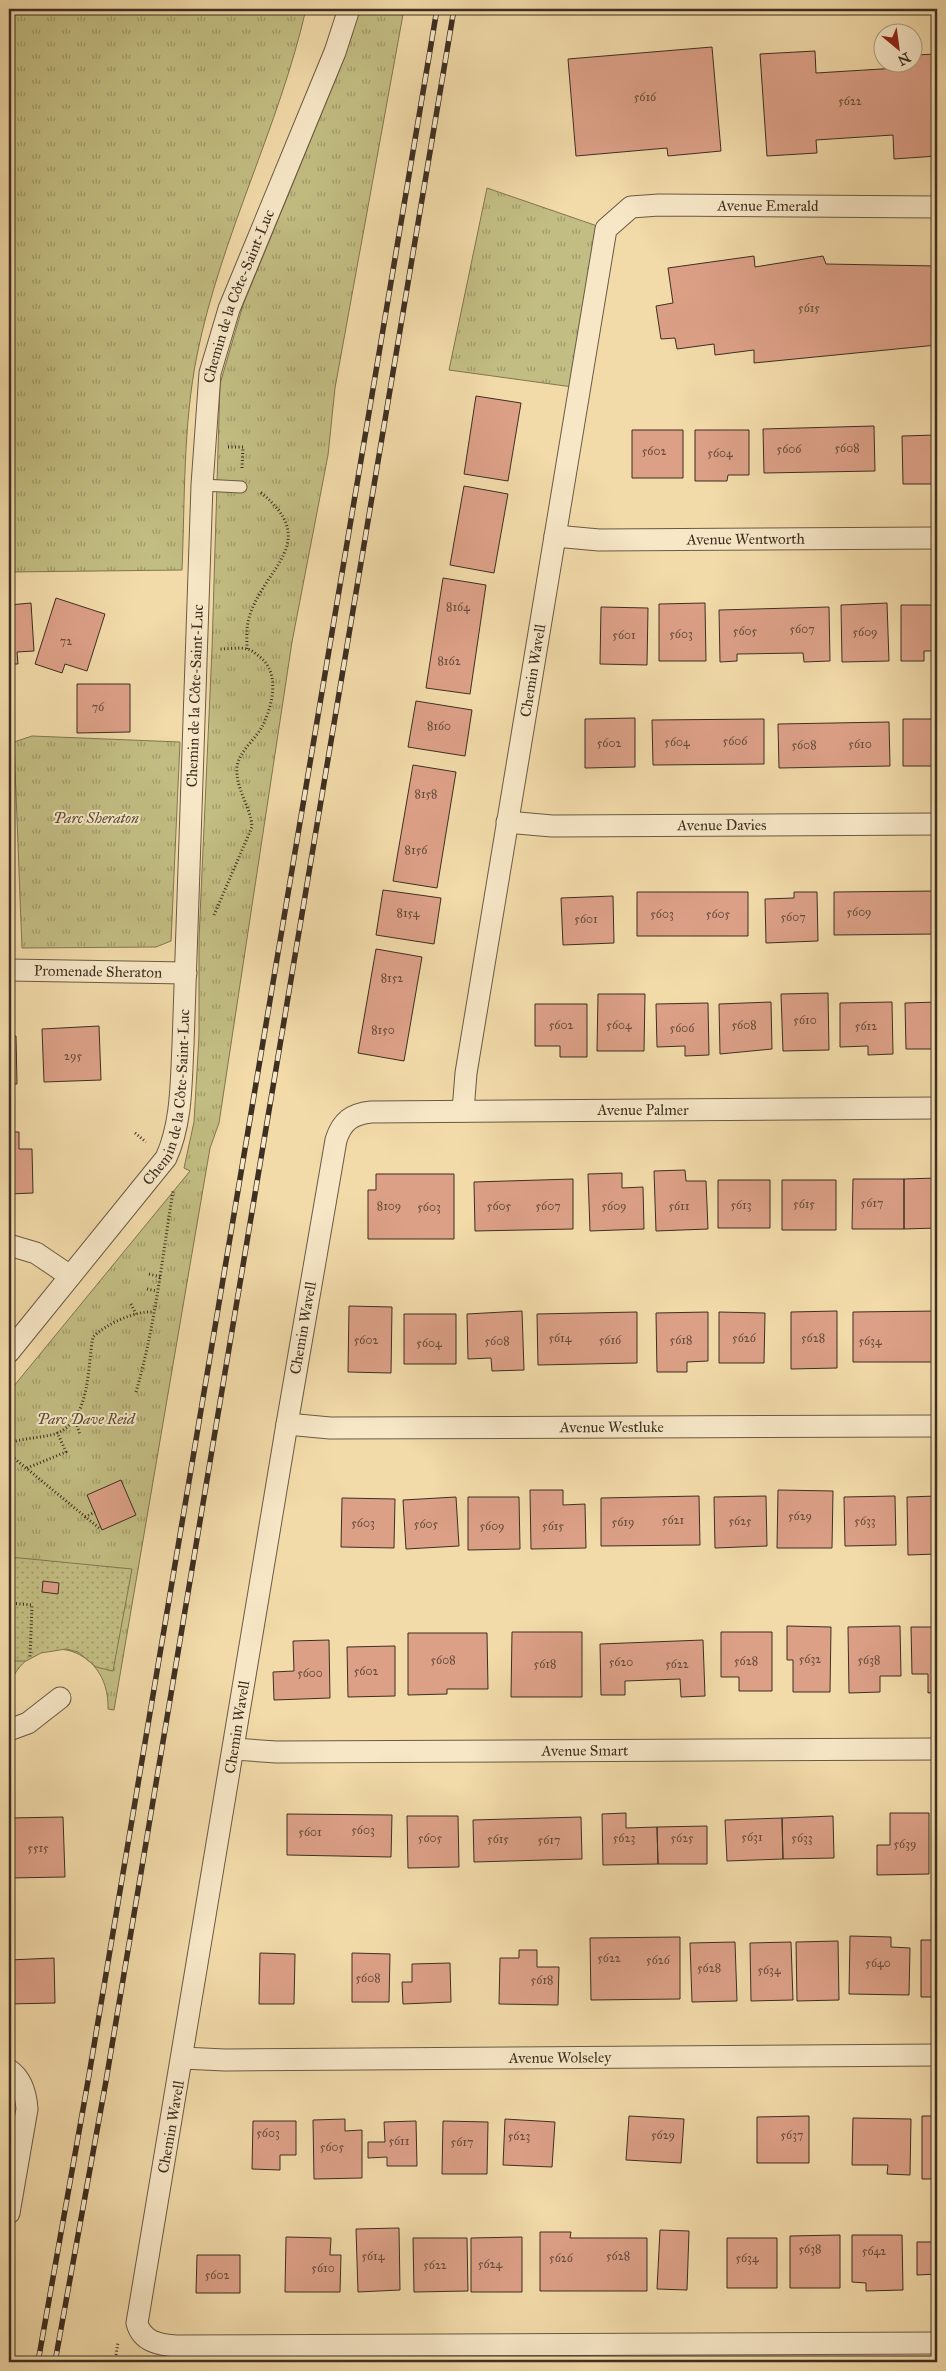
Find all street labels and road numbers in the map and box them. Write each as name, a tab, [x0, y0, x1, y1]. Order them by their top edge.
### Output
street label: Avenue Emerald	[716, 196, 819, 215]
street label: Chemin de la Côte-Saint-Luc	[200, 207, 278, 383]
street label: Avenue Wentworth	[686, 530, 806, 548]
street label: Chemin de la Côte-Saint-Luc	[183, 604, 207, 788]
street label: Chemin Wavell	[516, 622, 549, 718]
street label: Avenue Davies	[676, 816, 767, 834]
street label: Promenade Sheraton	[34, 961, 162, 982]
street label: Chemin de la Côte-Saint-Luc	[139, 1009, 193, 1189]
street label: Avenue Palmer	[596, 1101, 689, 1119]
street label: Chemin Wavell	[286, 1279, 320, 1376]
street label: Avenue Westluke	[559, 1418, 664, 1436]
street label: Chemin Wavell	[221, 1678, 253, 1775]
street label: Avenue Smart	[540, 1741, 629, 1760]
street label: Avenue Wolseley	[508, 2048, 612, 2067]
street label: Chemin Wavell	[154, 2078, 188, 2175]

